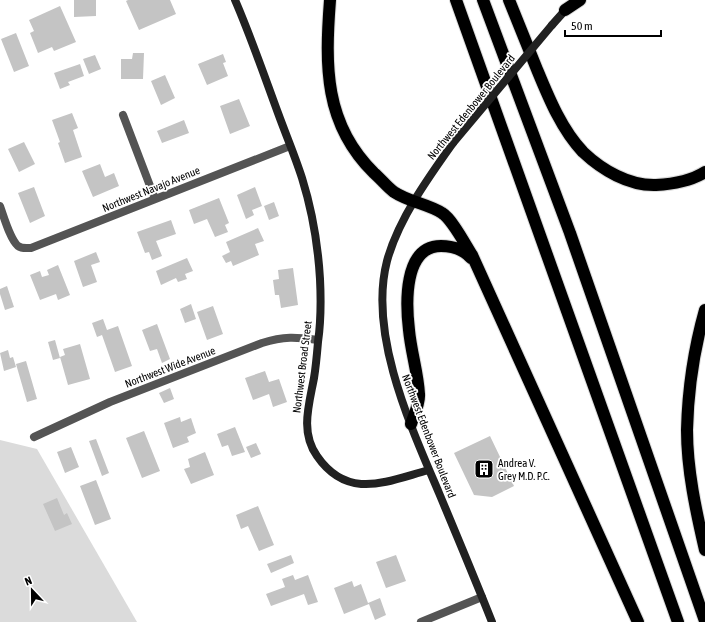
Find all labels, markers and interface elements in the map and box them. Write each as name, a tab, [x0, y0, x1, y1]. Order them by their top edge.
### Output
scale bar	[565, 12, 661, 38]
text: 50 m	[571, 19, 593, 33]
street label: Northwest Edenbower Boulevard	[425, 52, 517, 162]
street label: Northwest Navajo Avenue	[100, 164, 202, 214]
street label: Northwest Broad Street	[290, 320, 314, 414]
street label: Northwest Wide Avenue	[123, 344, 217, 390]
street label: Northwest Edenbower Boulevard	[400, 373, 458, 499]
place label: Andrea V. Grey M.D. P.C.	[498, 457, 550, 482]
building icon: Andrea V. Grey M.D. P.C.	[473, 458, 495, 480]
north arrow	[12, 570, 52, 610]
text: N	[23, 574, 34, 588]

